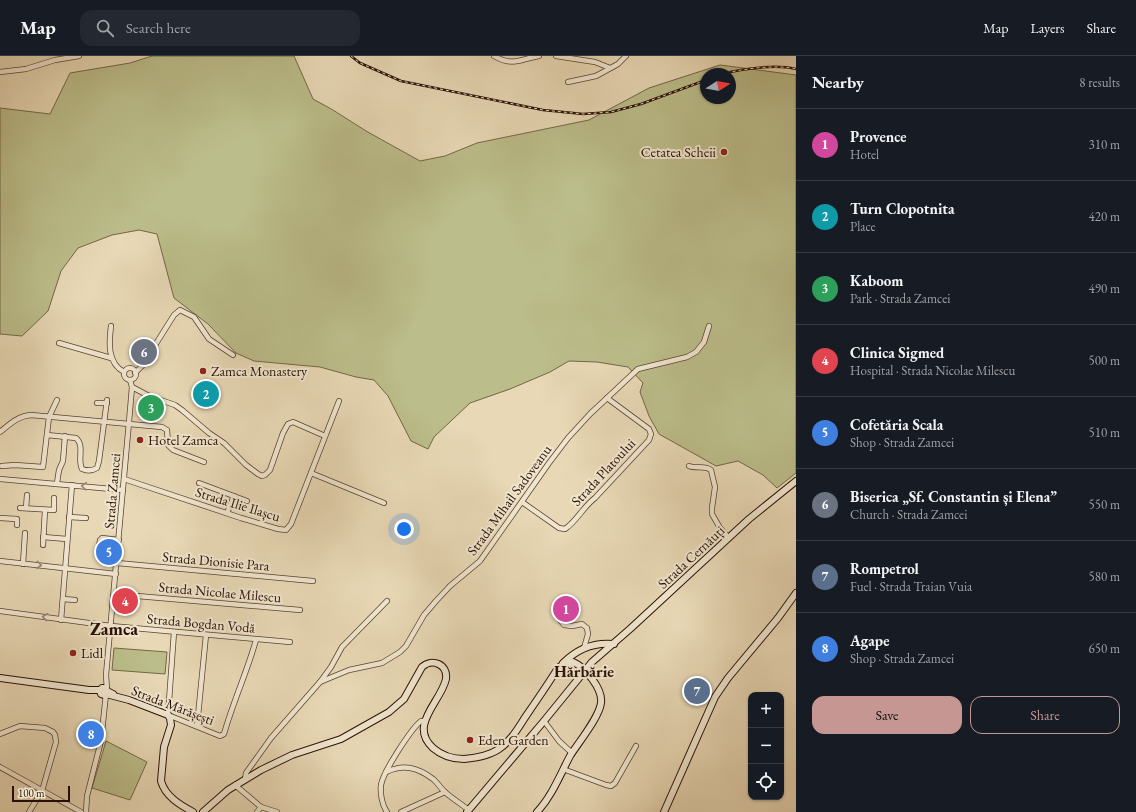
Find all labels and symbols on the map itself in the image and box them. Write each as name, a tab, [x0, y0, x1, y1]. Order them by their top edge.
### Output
north arrow	[700, 68, 736, 104]
place label: Cetatea Scheii	[641, 143, 717, 161]
marker: Cetatea Scheii	[719, 147, 729, 157]
pin: 6	[131, 337, 157, 367]
place label: Zamca Monastery	[211, 362, 308, 380]
marker: Zamca Monastery	[198, 366, 208, 376]
pin: 2	[193, 379, 219, 409]
pin: 3	[138, 393, 164, 423]
place label: Hotel Zamca	[148, 431, 219, 449]
street label: Strada Platoului	[567, 434, 639, 510]
marker: Hotel Zamca	[135, 435, 145, 445]
street label: Strada Mihail Sadoveanu	[463, 441, 556, 559]
street label: Strada Zamcei	[100, 452, 124, 530]
one-way arrow	[81, 482, 87, 491]
street label: Strada Ilie Ilașcu	[193, 483, 283, 526]
your location	[394, 519, 414, 539]
street label: Strada Cernăuți	[654, 521, 729, 593]
pin: 5	[96, 537, 122, 567]
street label: Strada Dionisie Para	[162, 547, 271, 575]
one-way arrow	[36, 561, 42, 570]
street label: Strada Nicolae Milescu	[158, 578, 283, 606]
pin: 4	[112, 586, 138, 616]
pin: 1	[553, 594, 579, 624]
street label: Strada Bogdan Vodă	[146, 609, 256, 637]
one-way arrow	[42, 613, 48, 622]
district label: Zamca	[90, 617, 138, 640]
place label: Lidl	[81, 644, 104, 662]
marker: Lidl	[68, 648, 78, 658]
district label: Hărbărie	[554, 661, 614, 682]
pin: 7	[684, 676, 710, 706]
street label: Strada Mărășești	[129, 681, 217, 729]
pin: 8	[78, 719, 104, 749]
place label: Eden Garden	[478, 731, 549, 749]
marker: Eden Garden	[465, 735, 475, 745]
scale bar	[12, 784, 70, 803]

